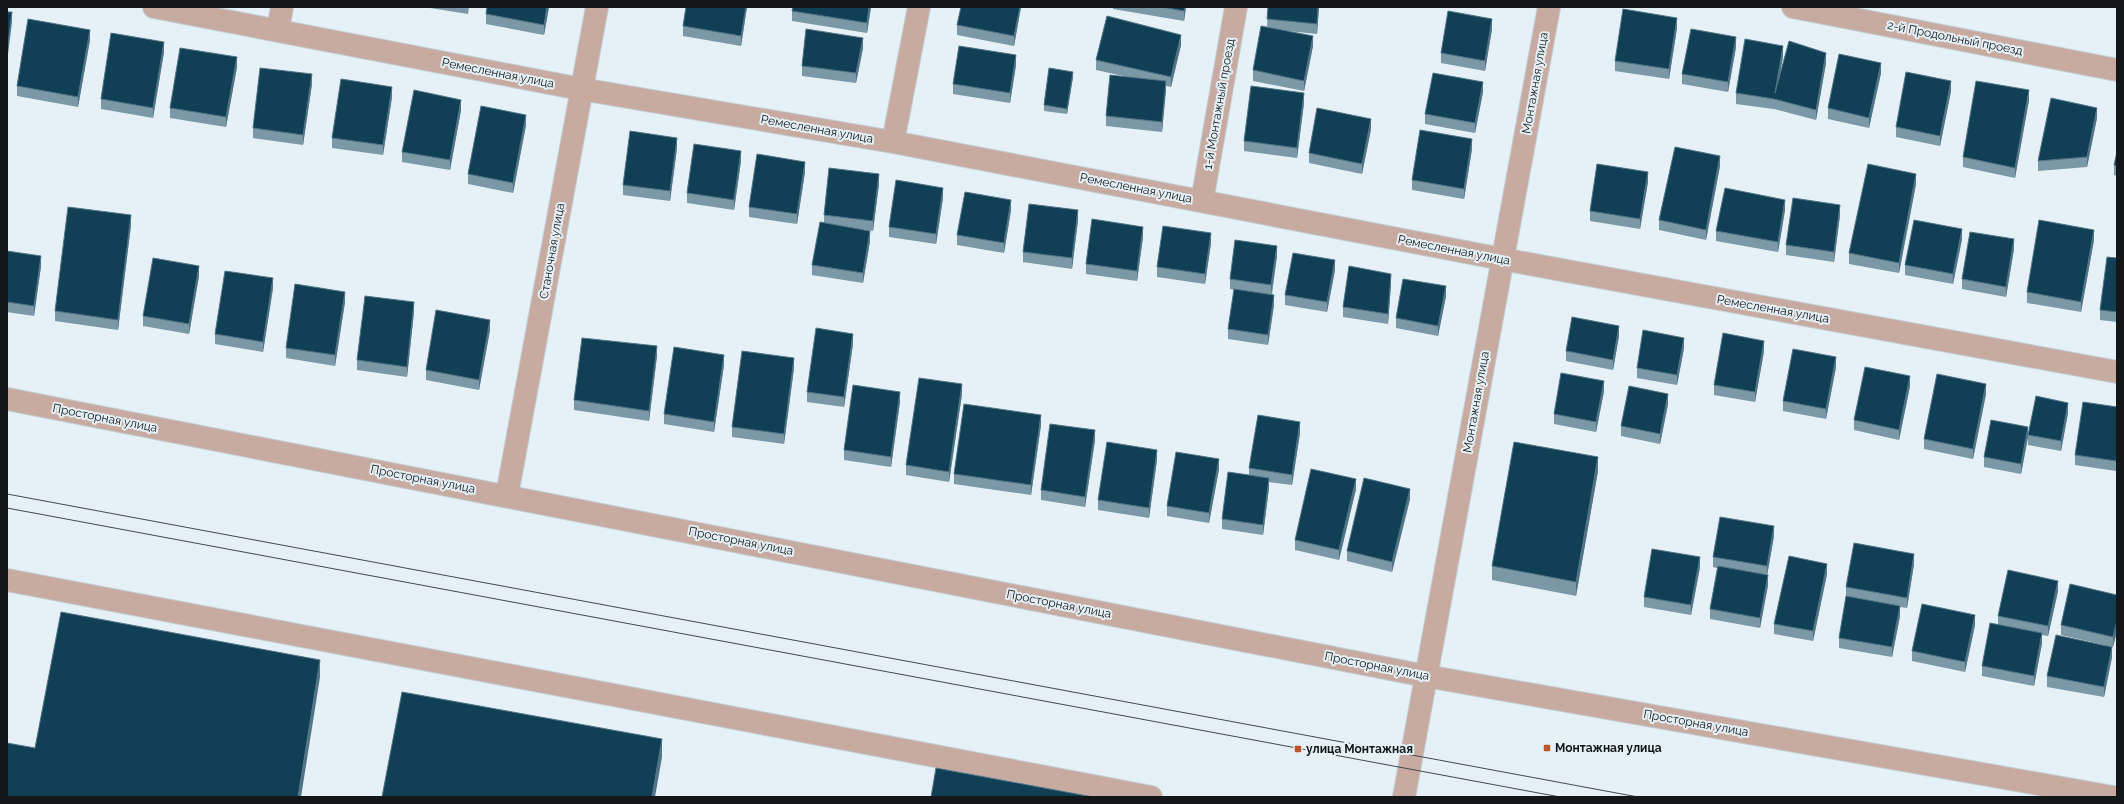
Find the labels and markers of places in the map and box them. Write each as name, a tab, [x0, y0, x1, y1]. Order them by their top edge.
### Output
place label: Монтажная улица	[1555, 741, 1662, 755]
place label: улица Монтажная	[1306, 742, 1413, 756]
marker: Монтажная улица	[1542, 743, 1552, 753]
marker: улица Монтажная	[1293, 744, 1303, 754]

